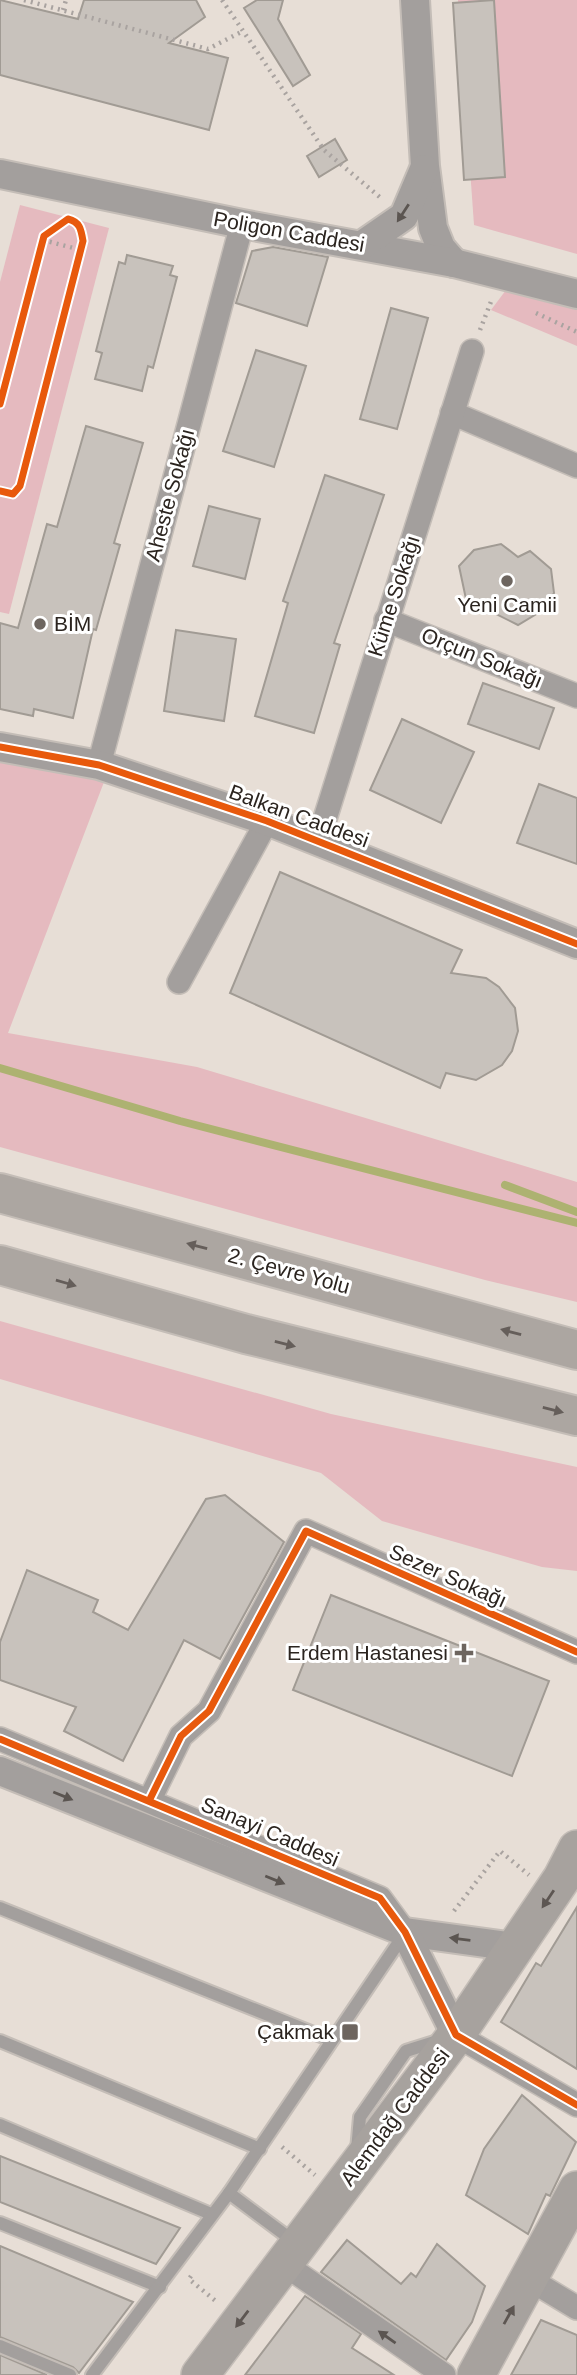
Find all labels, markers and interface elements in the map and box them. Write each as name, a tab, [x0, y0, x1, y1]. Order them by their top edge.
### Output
one-way arrow	[396, 203, 409, 223]
street label: Poligon Caddesi	[212, 207, 366, 256]
street label: Aheste Sokağı	[141, 426, 198, 564]
street label: Küme Sokağı	[363, 532, 424, 659]
marker: Yeni Camii	[499, 573, 515, 589]
place label: Yeni Camii	[457, 593, 557, 616]
place label: BİM	[54, 612, 91, 635]
marker: BİM	[32, 616, 48, 632]
street label: Orçun Sokağı	[418, 623, 546, 692]
street label: Balkan Caddesi	[226, 780, 372, 851]
one-way arrow	[186, 1240, 208, 1251]
street label: 2. Çevre Yolu	[226, 1243, 352, 1298]
one-way arrow	[55, 1279, 76, 1289]
one-way arrow	[500, 1327, 521, 1337]
one-way arrow	[274, 1339, 296, 1350]
one-way arrow	[542, 1405, 564, 1416]
street label: Sezer Sokağı	[386, 1539, 510, 1612]
place label: Erdem Hastanesi	[287, 1641, 448, 1664]
marker: Erdem Hastanesi	[454, 1643, 474, 1663]
one-way arrow	[53, 1791, 74, 1802]
street label: Sanayi Caddesi	[198, 1792, 342, 1871]
one-way arrow	[264, 1875, 285, 1886]
one-way arrow	[541, 1890, 555, 1908]
one-way arrow	[449, 1934, 471, 1945]
place label: Çakmak	[257, 2020, 334, 2043]
marker: Çakmak	[340, 2022, 360, 2042]
street label: Alemdağ Caddesi	[336, 2044, 454, 2190]
one-way arrow	[503, 2305, 515, 2325]
one-way arrow	[235, 2309, 250, 2327]
one-way arrow	[378, 2330, 396, 2344]

